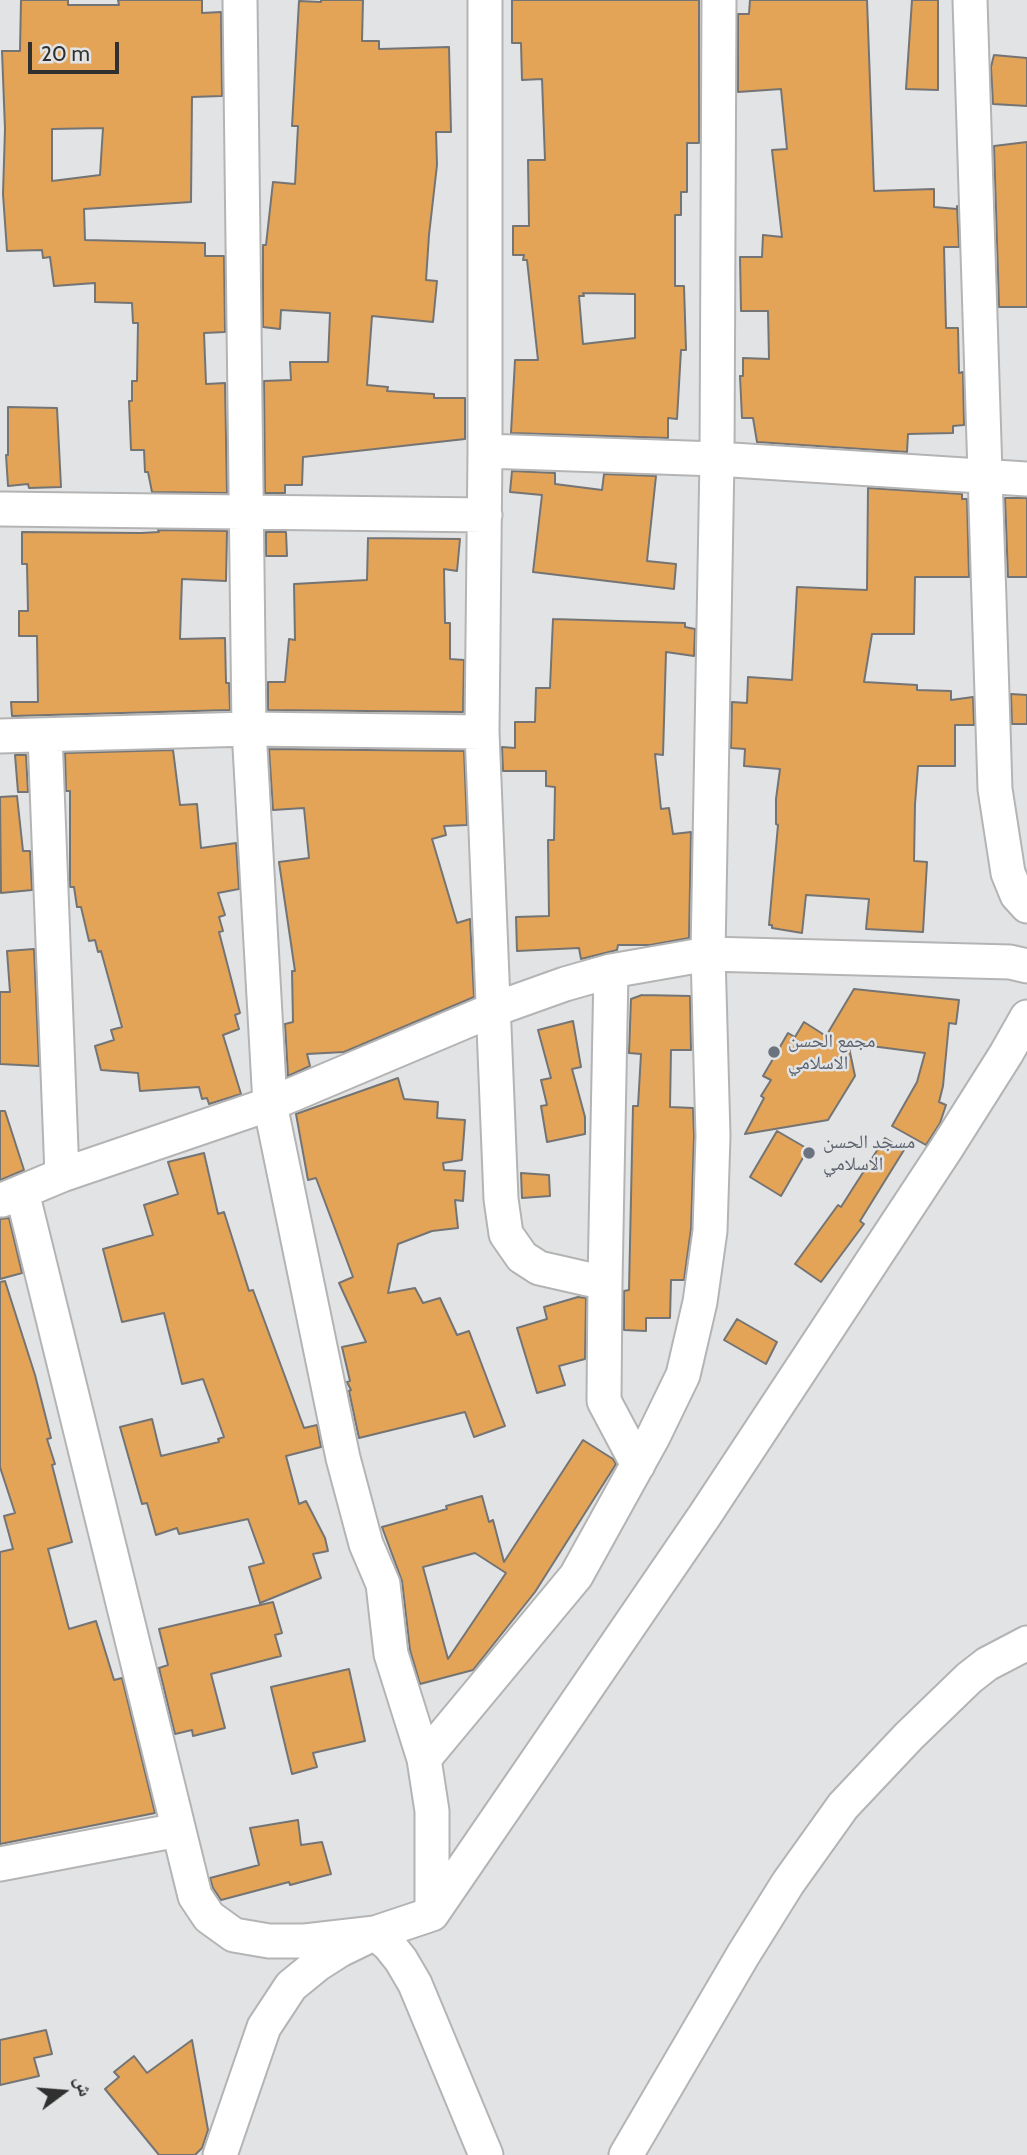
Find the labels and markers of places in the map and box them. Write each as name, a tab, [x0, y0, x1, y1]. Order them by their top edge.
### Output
place label: مجمع الحسن الاسلامي	[788, 1030, 875, 1074]
marker: مجمع الحسن الاسلامي	[766, 1044, 782, 1060]
place label: مسجد الحسن الاسلامي	[823, 1131, 915, 1175]
marker: مسجد الحسن الاسلامي	[801, 1145, 817, 1161]

